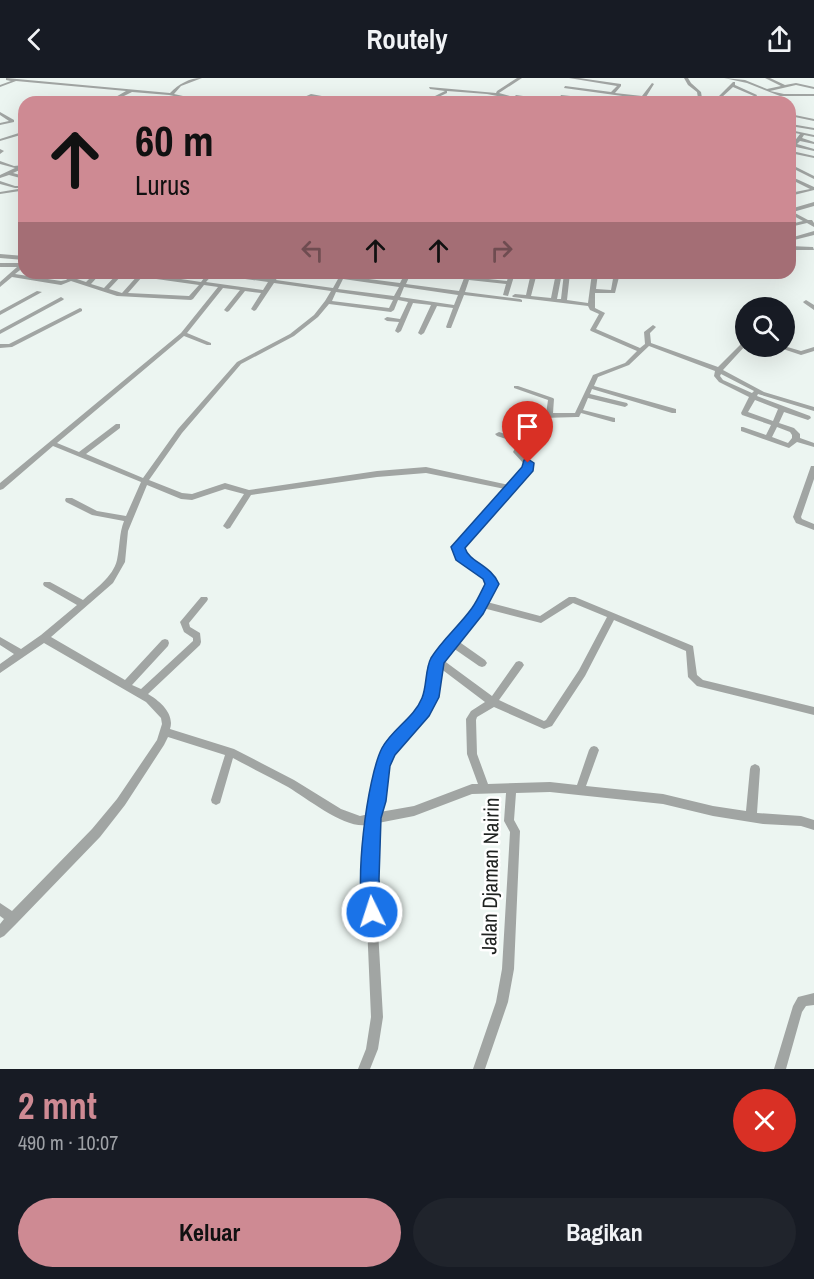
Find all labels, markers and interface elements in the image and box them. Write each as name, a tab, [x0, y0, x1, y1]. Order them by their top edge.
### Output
text: Routely	[366, 21, 448, 57]
icon: back	[18, 23, 51, 56]
icon: share	[763, 23, 796, 56]
text: 60 m	[135, 113, 214, 169]
icon: ahead	[36, 120, 114, 198]
text: Lurus	[135, 167, 190, 203]
icon: left	[296, 234, 329, 267]
icon: ahead	[359, 234, 392, 267]
icon: ahead	[422, 234, 455, 267]
icon: right	[485, 234, 518, 267]
map controls	[735, 297, 795, 357]
button: search	[735, 297, 795, 357]
pin	[502, 401, 553, 463]
icon: arrive	[511, 410, 544, 443]
street label: Jalan Djaman Nairin	[474, 797, 506, 955]
position arrow	[340, 880, 404, 944]
text: 2 mnt	[18, 1082, 97, 1130]
button: close	[733, 1089, 796, 1152]
text: 490 m · 10:07	[18, 1129, 118, 1156]
button: Keluar	[18, 1198, 401, 1267]
button: Bagikan	[413, 1198, 796, 1267]

